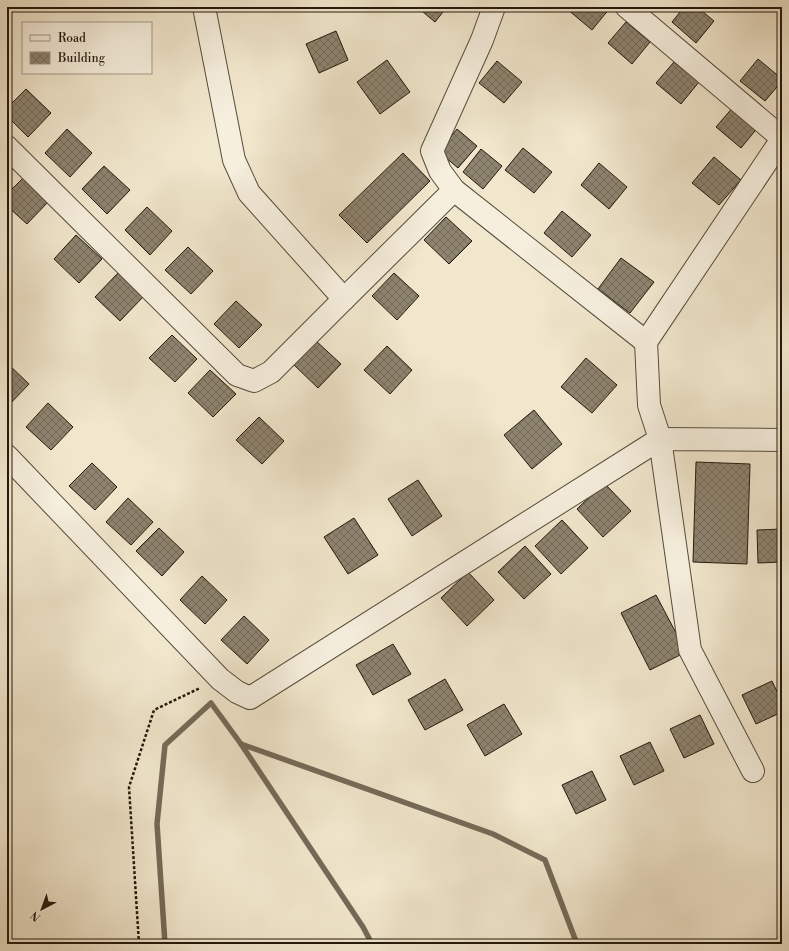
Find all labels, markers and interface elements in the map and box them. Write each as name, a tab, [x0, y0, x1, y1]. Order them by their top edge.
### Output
legend	[22, 22, 152, 74]
text: Road	[58, 31, 86, 46]
text: Building	[57, 51, 106, 66]
north arrow	[22, 889, 62, 929]
text: N	[28, 907, 44, 924]

